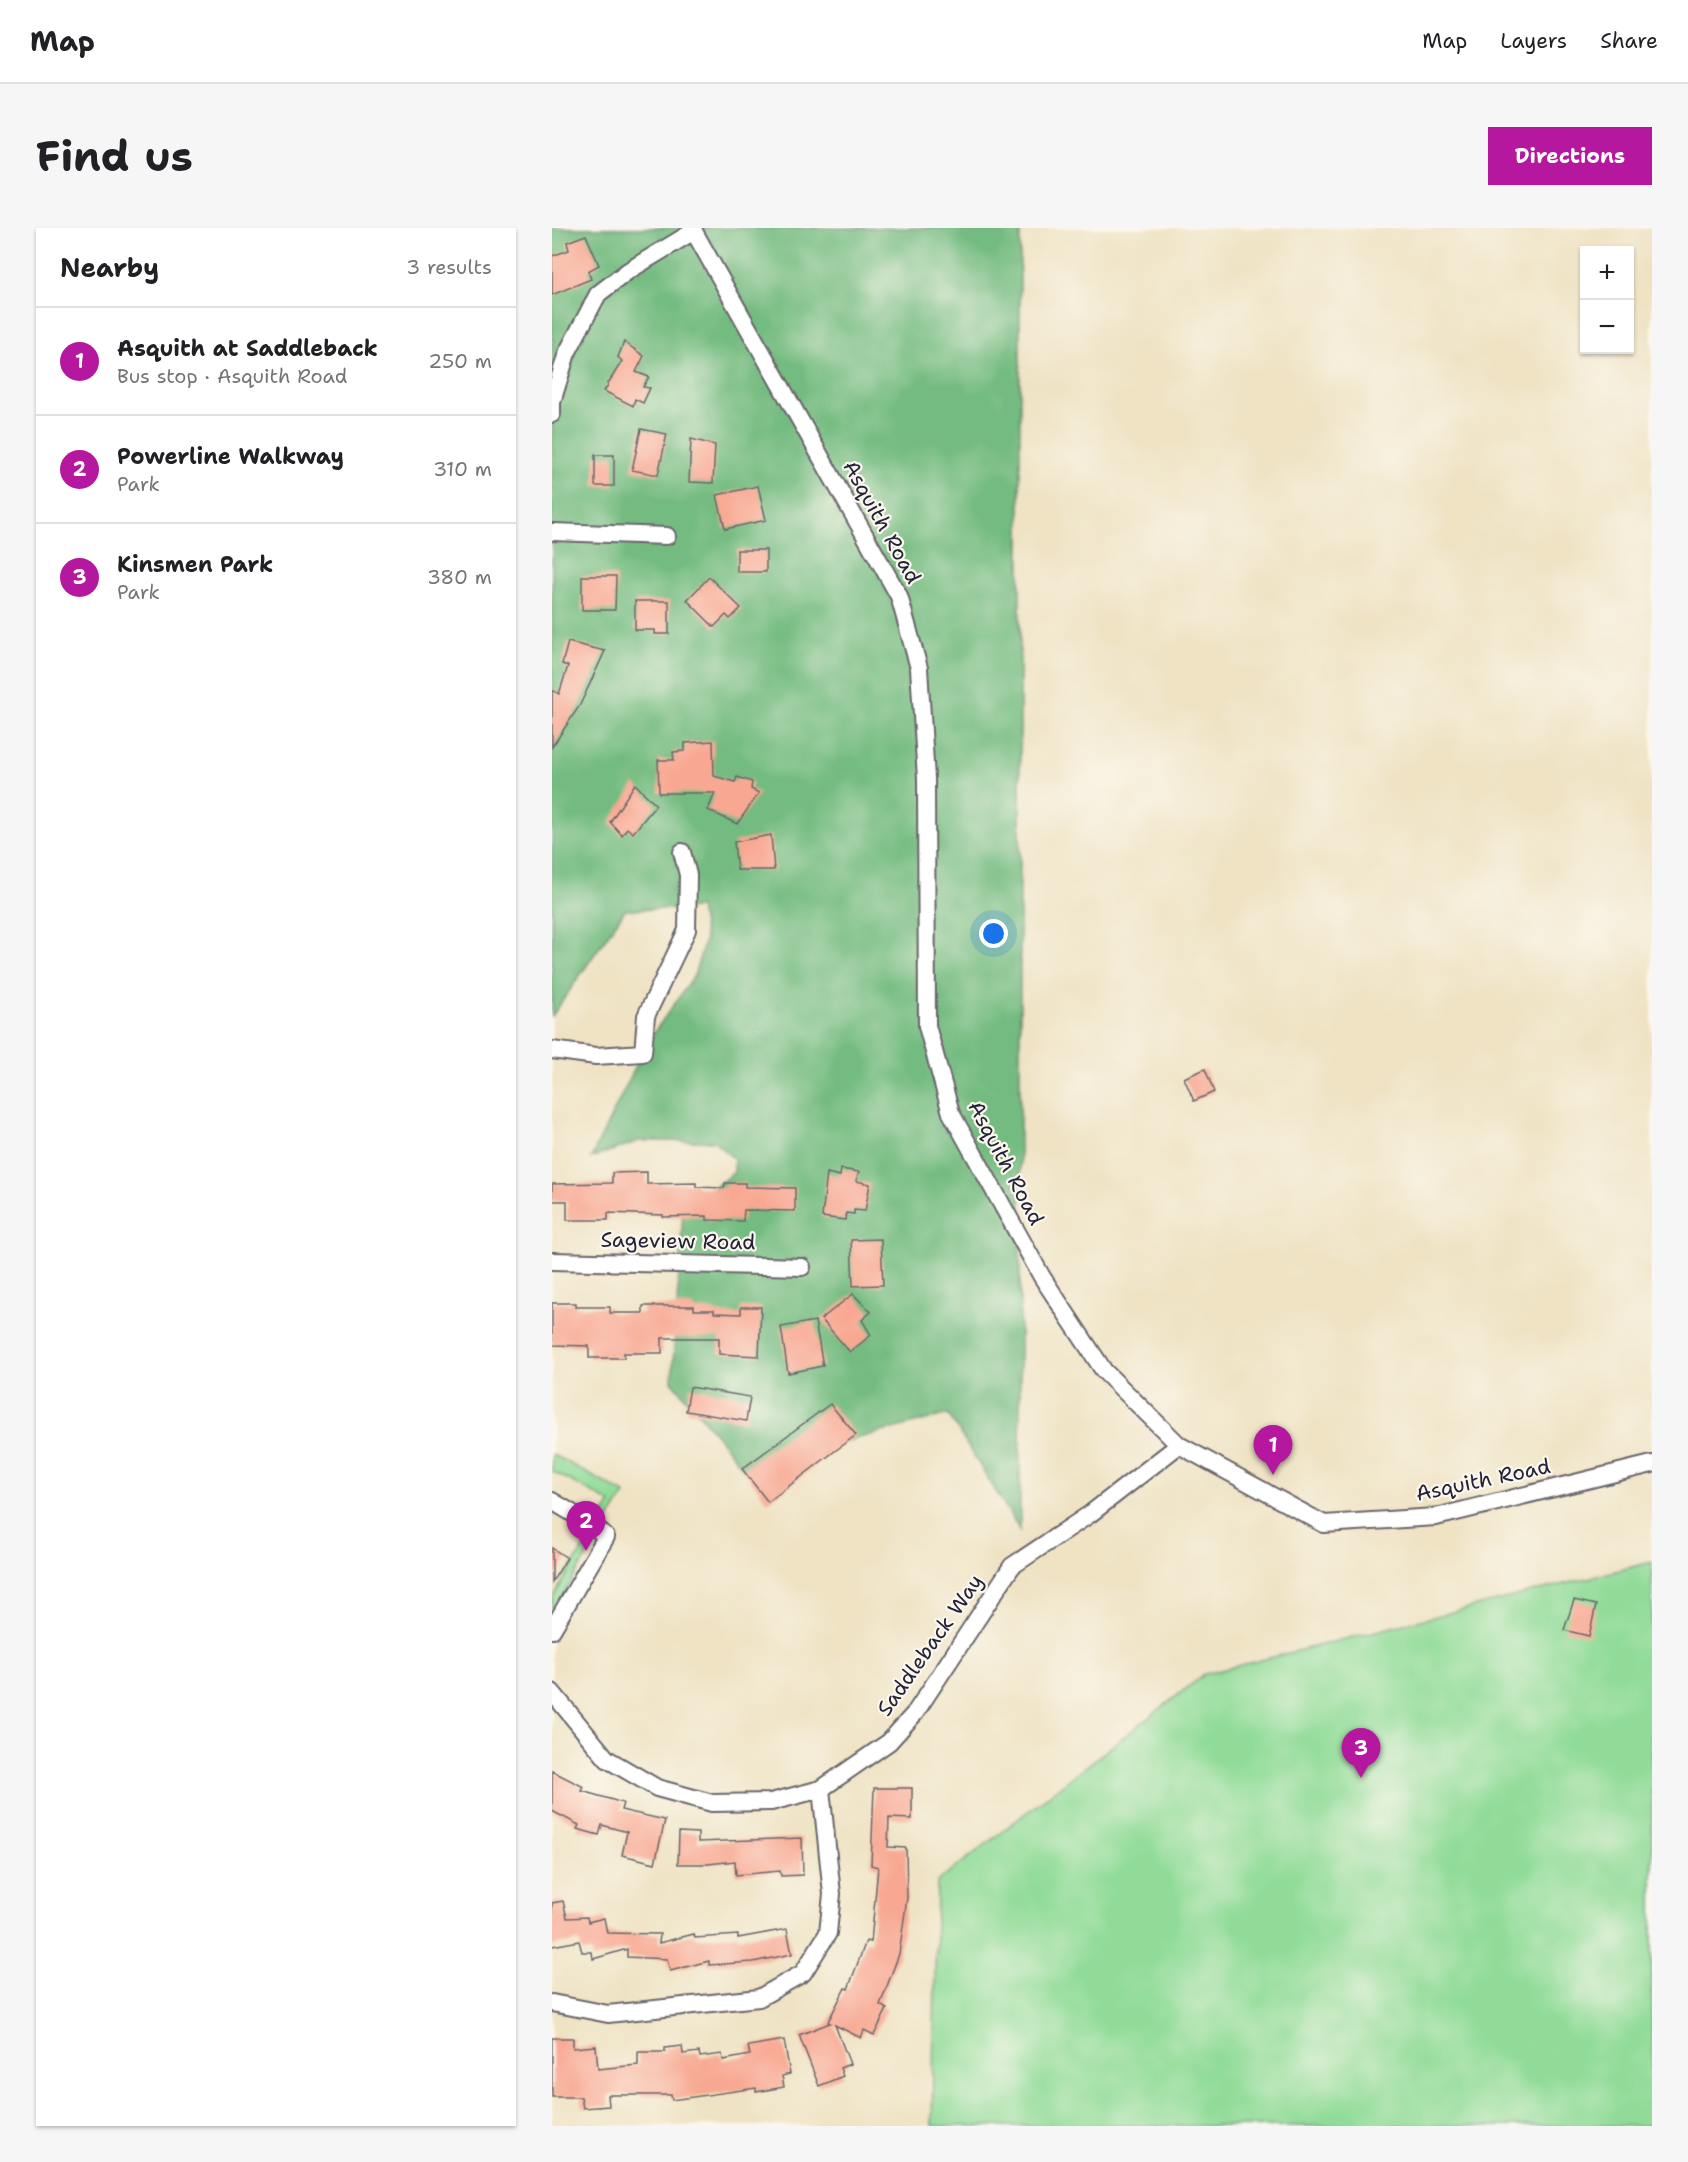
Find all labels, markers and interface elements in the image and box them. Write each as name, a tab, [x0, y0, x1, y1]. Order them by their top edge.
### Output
text: Map	[30, 22, 95, 60]
text: Map	[1422, 27, 1467, 55]
text: Layers	[1500, 27, 1567, 55]
text: Share	[1600, 27, 1658, 55]
button: Directions	[1488, 127, 1652, 185]
text: Find us	[36, 128, 193, 184]
map controls	[1580, 246, 1634, 354]
button: +	[1580, 246, 1634, 300]
text: Nearby	[60, 250, 159, 285]
text: 3 results	[406, 254, 492, 280]
button: −	[1580, 300, 1634, 354]
text: Asquith at Saddleback	[117, 334, 378, 363]
text: 1	[75, 348, 84, 374]
text: 250 m	[428, 348, 492, 374]
text: Bus stop · Asquith Road	[117, 363, 348, 389]
text: Powerline Walkway	[117, 442, 344, 471]
street label: Asquith Road	[837, 455, 927, 589]
text: 2	[73, 456, 87, 482]
text: 310 m	[433, 456, 492, 482]
text: Park	[117, 471, 160, 497]
text: Kinsmen Park	[117, 550, 273, 579]
text: 3	[73, 564, 87, 590]
text: 380 m	[427, 564, 492, 590]
text: Park	[117, 579, 160, 605]
your location	[979, 919, 1008, 948]
street label: Asquith Road	[961, 1096, 1051, 1230]
street label: Sageview Road	[600, 1226, 756, 1256]
pin: 1	[1254, 1426, 1292, 1475]
street label: Asquith Road	[1413, 1452, 1553, 1508]
pin: 2	[567, 1502, 606, 1551]
street label: Saddleback Way	[871, 1568, 989, 1722]
pin: 3	[1342, 1728, 1380, 1778]

